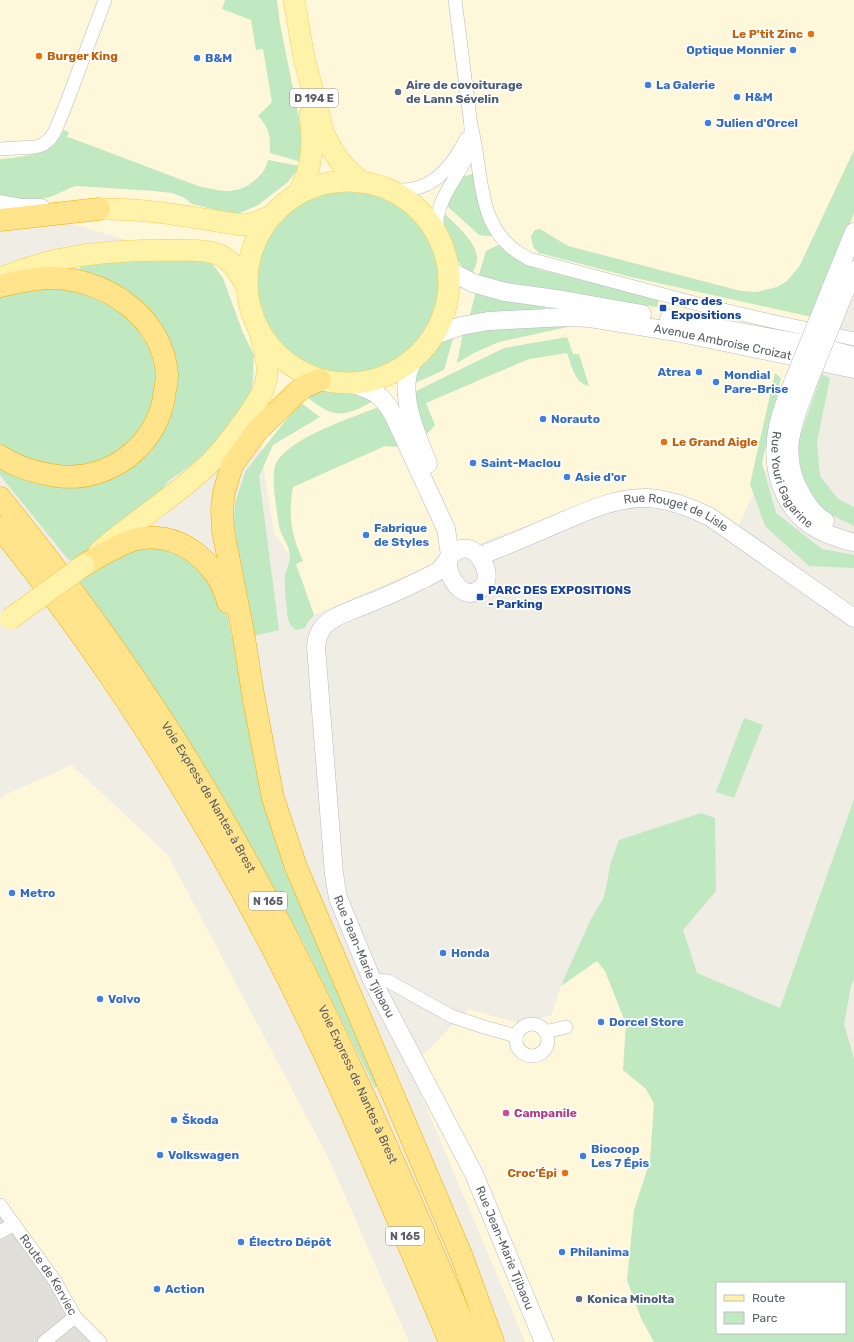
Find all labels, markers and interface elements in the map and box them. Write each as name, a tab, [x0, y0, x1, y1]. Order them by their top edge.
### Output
place label: Le P'tit Zinc	[732, 27, 803, 41]
marker: Le P'tit Zinc	[806, 29, 816, 39]
place label: Optique Monnier	[686, 43, 786, 57]
marker: Optique Monnier	[788, 45, 798, 55]
place label: Burger King	[47, 49, 118, 63]
marker: Burger King	[34, 51, 44, 61]
place label: B&M	[205, 51, 232, 65]
marker: B&M	[192, 53, 202, 63]
place label: Aire de covoiturage de Lann Sévelin	[406, 78, 523, 106]
place label: La Galerie	[656, 78, 715, 92]
marker: La Galerie	[643, 80, 653, 90]
marker: Aire de covoiturage de Lann Sévelin	[393, 87, 403, 97]
road number: D 194 E	[290, 89, 338, 107]
place label: H&M	[745, 90, 773, 104]
marker: H&M	[732, 92, 742, 102]
place label: Julien d'Orcel	[716, 116, 798, 130]
marker: Julien d'Orcel	[703, 118, 713, 128]
place label: Parc des Expositions	[671, 294, 742, 322]
marker: Parc des Expositions	[658, 303, 668, 313]
street label: Avenue Ambroise Croizat	[653, 321, 793, 363]
place label: Atrea	[658, 365, 691, 379]
marker: Atrea	[694, 367, 704, 377]
place label: Mondial Pare-Brise	[724, 368, 788, 396]
marker: Mondial Pare-Brise	[711, 377, 721, 387]
place label: Norauto	[551, 412, 600, 426]
marker: Norauto	[538, 414, 548, 424]
street label: Rue Youri Gagarine	[768, 430, 816, 531]
place label: Le Grand Aigle	[672, 435, 758, 449]
marker: Le Grand Aigle	[659, 437, 669, 447]
place label: Saint-Maclou	[481, 456, 561, 470]
marker: Saint-Maclou	[468, 458, 478, 468]
place label: Asie d'or	[575, 470, 627, 484]
marker: Asie d'or	[562, 472, 572, 482]
street label: Rue Rouget de Lisle	[622, 491, 731, 535]
place label: Fabrique de Styles	[374, 521, 430, 549]
marker: Fabrique de Styles	[361, 530, 371, 540]
place label: PARC DES EXPOSITIONS - Parking	[488, 583, 631, 611]
marker: PARC DES EXPOSITIONS - Parking	[475, 592, 485, 602]
street label: Voie Express de Nantes à Brest	[158, 719, 259, 875]
place label: Metro	[20, 886, 55, 900]
marker: Metro	[7, 888, 17, 898]
road number: N 165	[249, 892, 287, 910]
street label: Rue Jean-Marie Tjibaou	[331, 893, 398, 1020]
place label: Honda	[451, 946, 490, 960]
marker: Honda	[438, 948, 448, 958]
place label: Volvo	[108, 992, 141, 1006]
marker: Volvo	[95, 994, 105, 1004]
street label: Voie Express de Nantes à Brest	[315, 1003, 401, 1166]
place label: Dorcel Store	[609, 1015, 684, 1029]
marker: Dorcel Store	[596, 1017, 606, 1027]
place label: Campanile	[514, 1106, 577, 1120]
marker: Campanile	[501, 1108, 511, 1118]
place label: Škoda	[182, 1113, 219, 1127]
marker: Škoda	[169, 1115, 179, 1125]
place label: Biocoop Les 7 Épis	[591, 1142, 650, 1170]
place label: Volkswagen	[168, 1148, 239, 1162]
marker: Volkswagen	[155, 1150, 165, 1160]
marker: Biocoop Les 7 Épis	[578, 1151, 588, 1161]
place label: Croc'Épi	[507, 1166, 557, 1180]
marker: Croc'Épi	[560, 1168, 570, 1178]
street label: Rue Jean-Marie Tjibaou	[473, 1184, 537, 1312]
road number: N 165	[386, 1227, 424, 1245]
street label: Route de Kerviec	[17, 1232, 80, 1318]
place label: Électro Dépôt	[249, 1235, 332, 1249]
marker: Électro Dépôt	[236, 1237, 246, 1247]
place label: Philanima	[570, 1245, 629, 1259]
marker: Philanima	[557, 1247, 567, 1257]
place label: Action	[165, 1282, 205, 1296]
legend	[716, 1282, 846, 1334]
marker: Action	[152, 1284, 162, 1294]
text: Route	[752, 1291, 786, 1305]
place label: Konica Minolta	[587, 1292, 674, 1306]
marker: Konica Minolta	[574, 1294, 584, 1304]
text: Parc	[752, 1311, 778, 1325]

